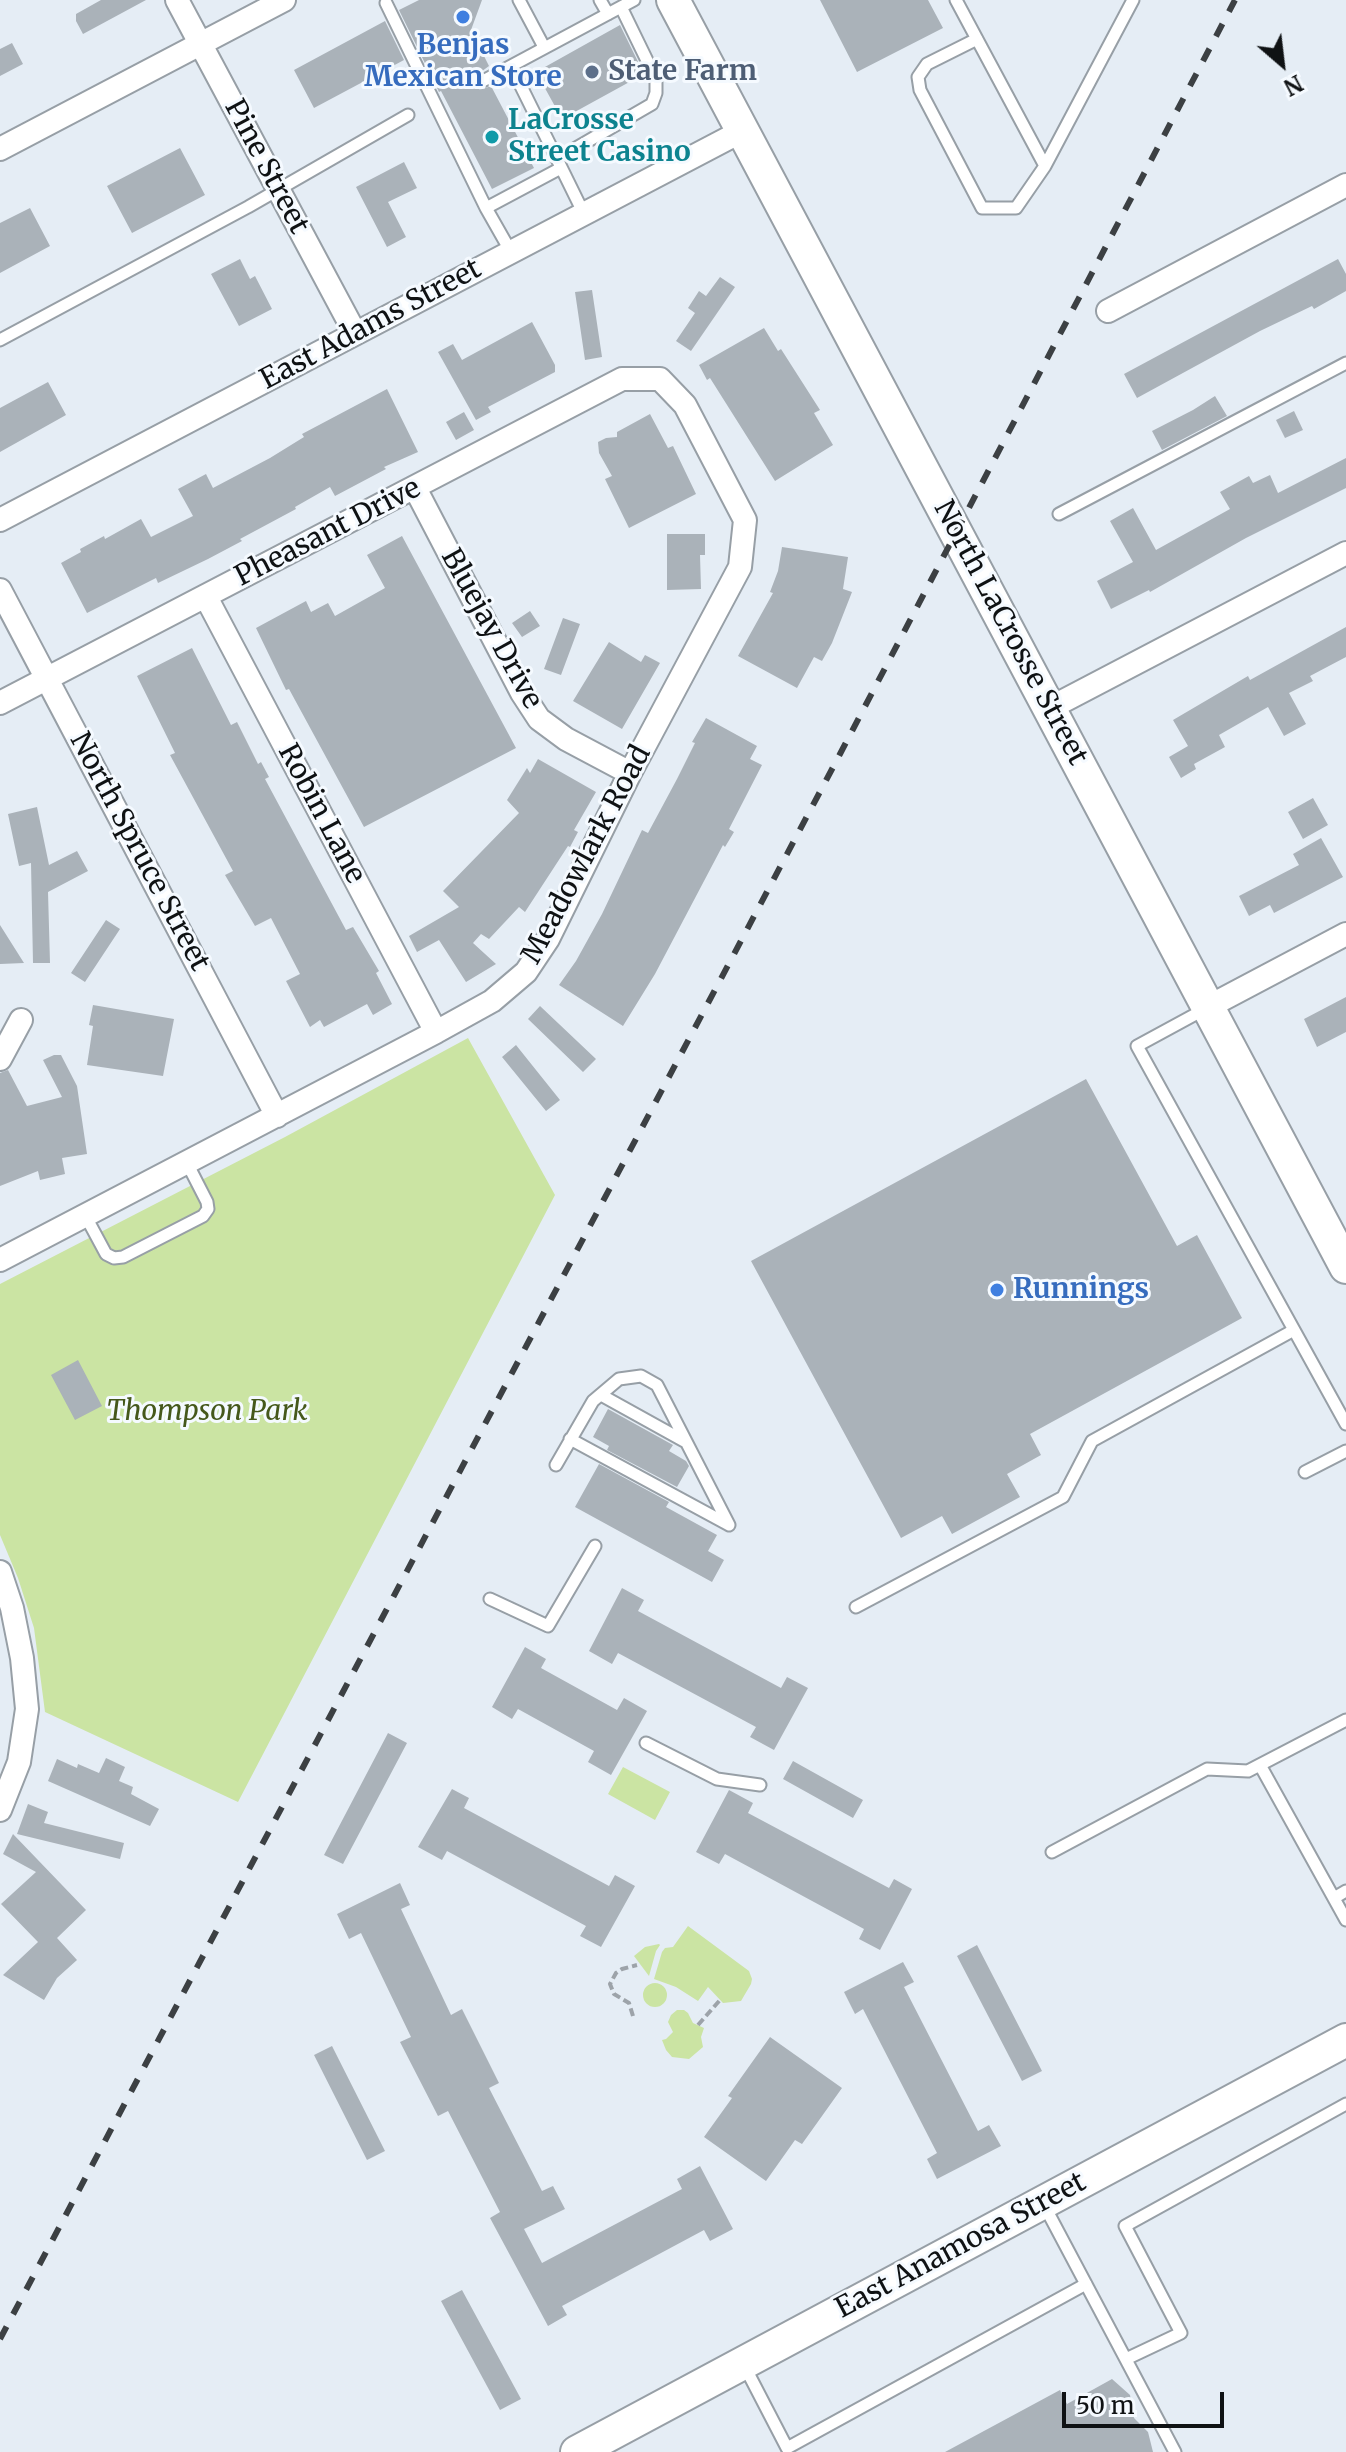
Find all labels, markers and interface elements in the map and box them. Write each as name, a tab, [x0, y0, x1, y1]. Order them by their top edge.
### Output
marker: Benjas Mexican Store	[454, 8, 472, 26]
north arrow	[1242, 24, 1322, 104]
place label: Benjas Mexican Store	[364, 29, 562, 95]
place label: State Farm	[608, 55, 757, 89]
marker: State Farm	[583, 63, 601, 81]
text: N	[1279, 69, 1308, 102]
street label: Pine Street	[217, 94, 315, 240]
place label: LaCrosse Street Casino	[508, 104, 691, 170]
marker: LaCrosse Street Casino	[483, 128, 501, 146]
street label: East Adams Street	[255, 253, 487, 397]
street label: Pheasant Drive	[230, 472, 426, 594]
street label: North LaCrosse Street	[926, 495, 1094, 771]
street label: Bluejay Drive	[433, 543, 549, 715]
street label: North Spruce Street	[62, 727, 216, 977]
street label: Robin Lane	[270, 739, 372, 889]
street label: Meadowlark Road	[515, 740, 659, 970]
place label: Runnings	[1013, 1273, 1149, 1307]
marker: Runnings	[988, 1281, 1006, 1299]
park label: Thompson Park	[107, 1395, 307, 1429]
street label: East Anamosa Street	[830, 2166, 1092, 2326]
scale bar	[1066, 2376, 1228, 2426]
text: 50 m	[1076, 2390, 1135, 2421]

